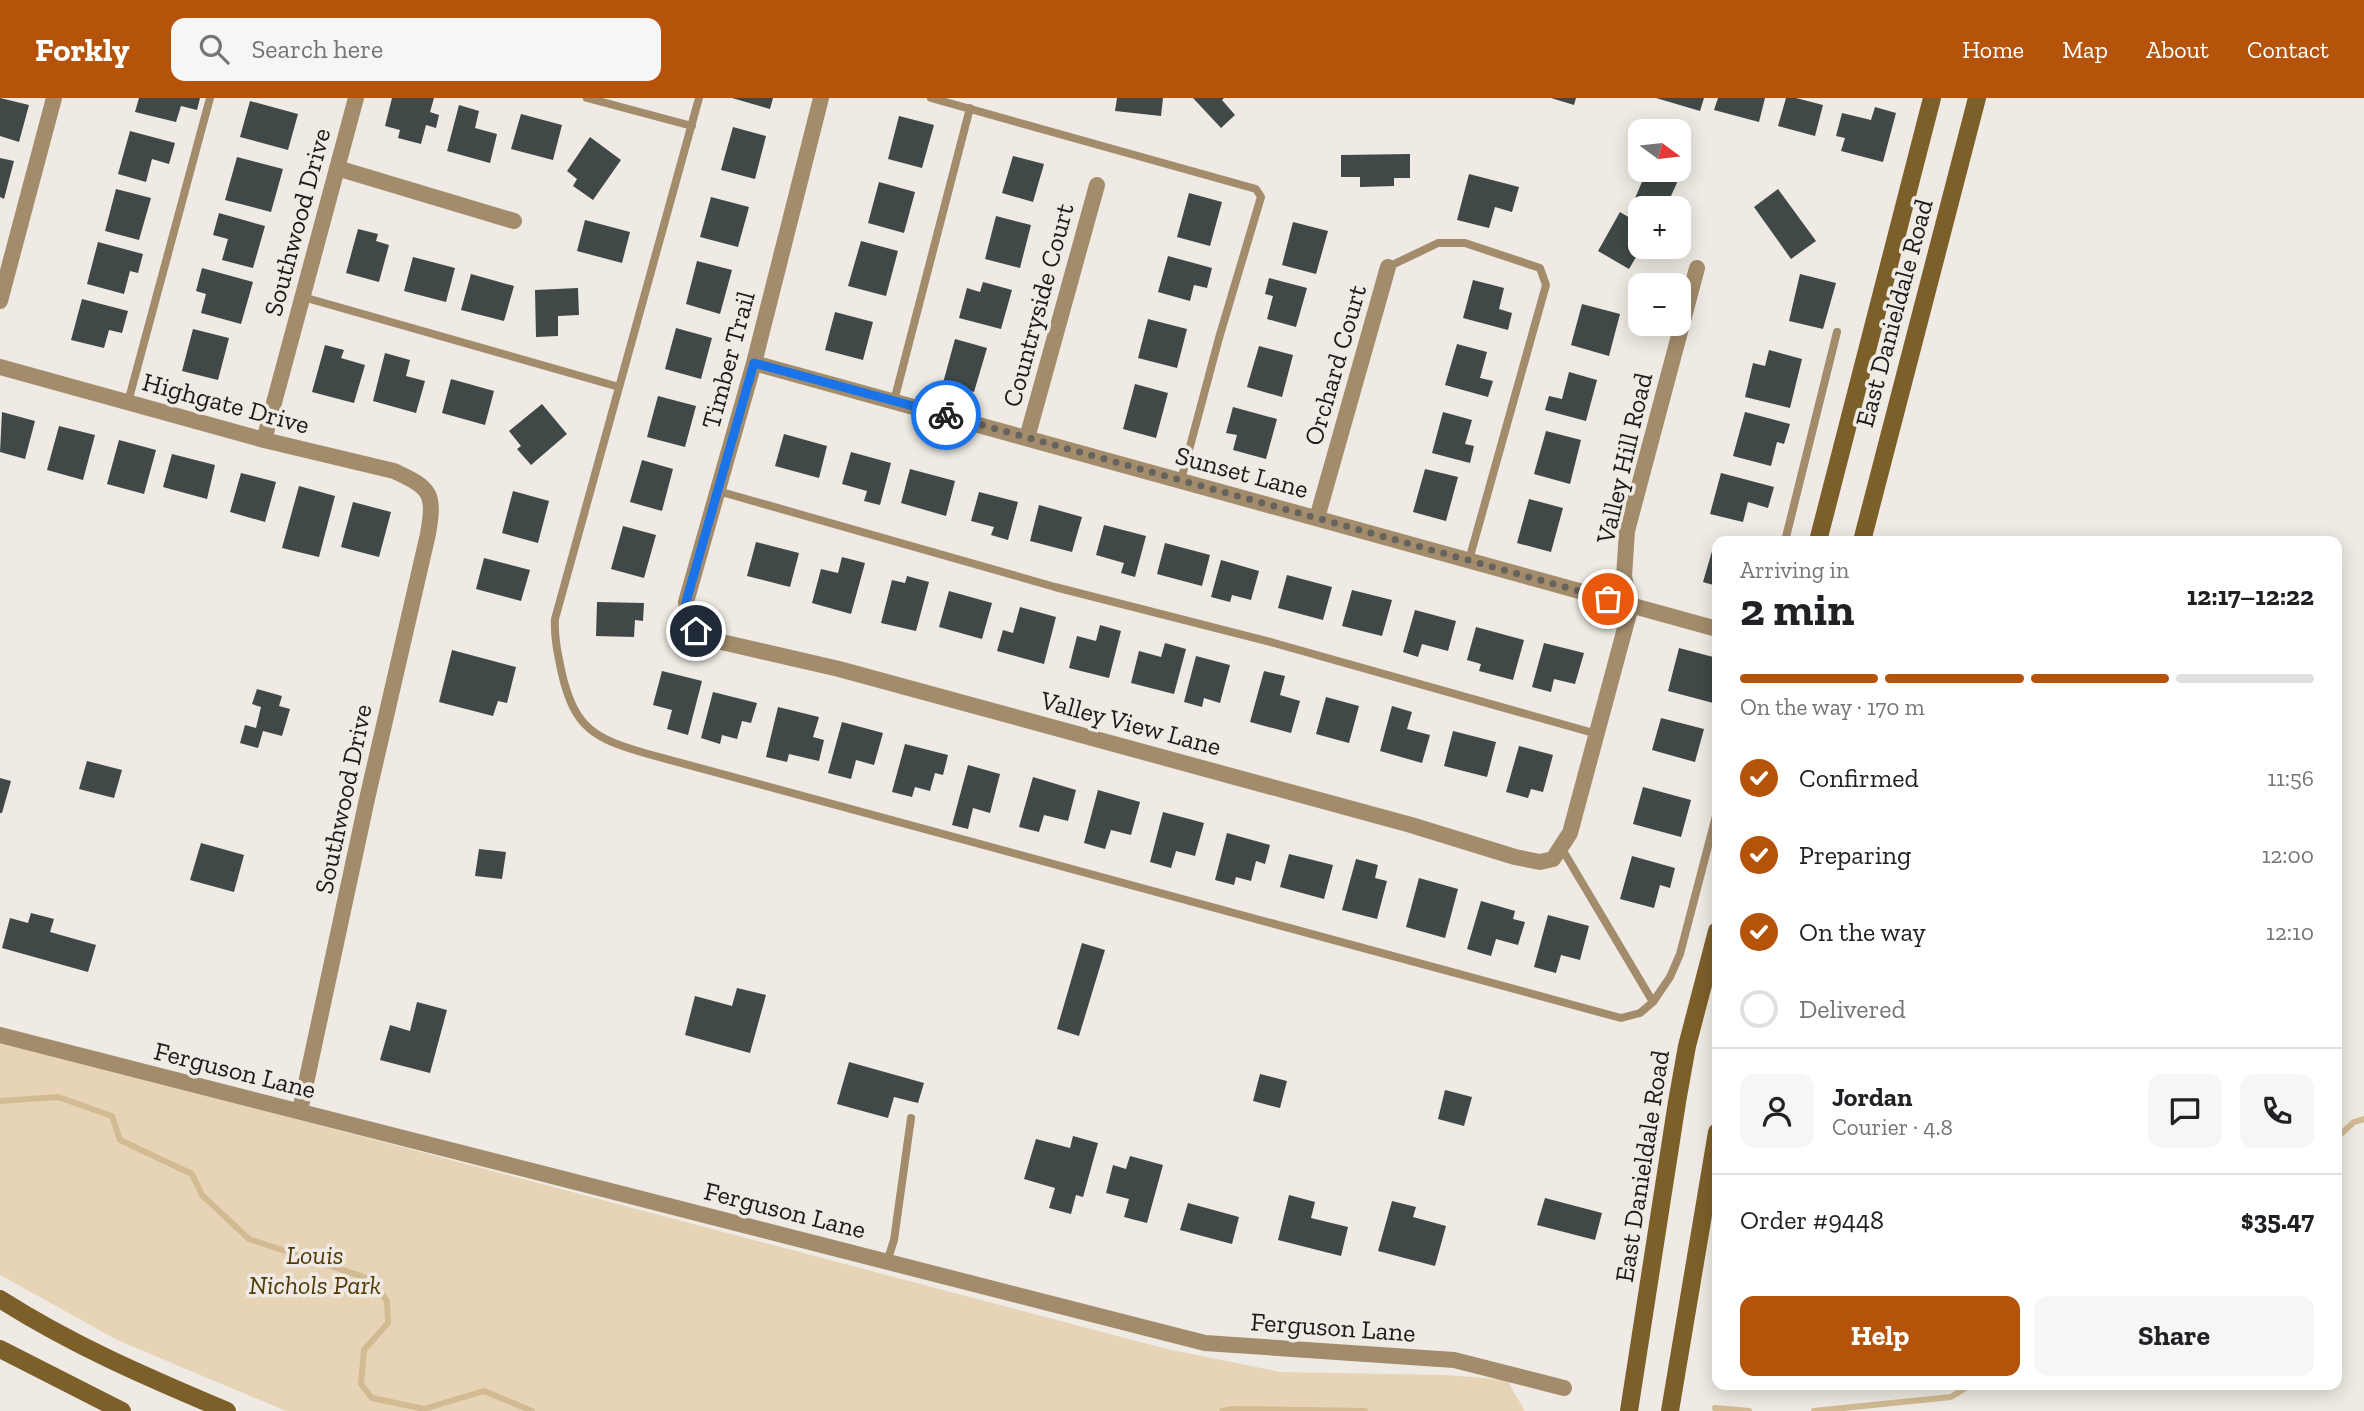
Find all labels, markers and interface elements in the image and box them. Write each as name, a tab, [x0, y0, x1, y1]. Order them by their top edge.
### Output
search box	[171, 18, 661, 81]
text: Forkly	[35, 30, 129, 69]
icon: search	[195, 30, 233, 68]
text: Search here	[251, 33, 383, 65]
text: Home	[1962, 35, 2024, 64]
text: Map	[2062, 35, 2108, 64]
text: About	[2146, 35, 2209, 64]
text: Contact	[2247, 35, 2329, 64]
north arrow	[1628, 119, 1690, 182]
map controls	[1628, 119, 1691, 336]
street label: Southwood Drive	[257, 125, 337, 319]
button: +	[1628, 196, 1691, 259]
street label: East Danieldale Road	[1848, 196, 1940, 430]
street label: Countryside Court	[995, 199, 1081, 410]
button: −	[1628, 273, 1691, 336]
street label: Orchard Court	[1297, 281, 1373, 449]
street label: Timber Trail	[694, 288, 762, 432]
street label: Highgate Drive	[139, 365, 313, 441]
street label: Valley Hill Road	[1589, 369, 1659, 548]
courier	[911, 380, 981, 450]
icon: bike	[927, 396, 965, 434]
street label: Sunset Lane	[1172, 439, 1312, 505]
text: Arriving in	[1740, 556, 1849, 584]
pin	[1578, 569, 1638, 629]
icon: bag	[1589, 580, 1627, 618]
text: 12:17–12:22	[2187, 580, 2314, 612]
text: 2 min	[1740, 582, 1855, 637]
pin	[666, 601, 726, 661]
icon: home	[677, 612, 715, 650]
street label: Valley View Lane	[1036, 683, 1225, 762]
text: On the way · 170 m	[1740, 693, 1925, 721]
street label: Southwood Drive	[307, 701, 379, 897]
icon: check	[1740, 759, 1778, 797]
text: Confirmed	[1799, 762, 1919, 794]
text: 11:56	[2267, 764, 2314, 792]
icon: check	[1740, 836, 1778, 874]
text: Preparing	[1799, 839, 1911, 871]
text: 12:00	[2262, 841, 2314, 869]
icon: check	[1740, 913, 1778, 951]
text: On the way	[1799, 916, 1926, 948]
text: 12:10	[2266, 918, 2314, 946]
text: Delivered	[1799, 993, 1906, 1025]
street label: Ferguson Lane	[151, 1034, 319, 1106]
street label: East Danieldale Road	[1608, 1048, 1676, 1284]
button: person	[1740, 1074, 1814, 1148]
button: chat	[2148, 1074, 2222, 1148]
button: phone	[2240, 1074, 2314, 1148]
text: Jordan	[1832, 1081, 1912, 1113]
text: Courier · 4.8	[1832, 1113, 1953, 1141]
street label: Ferguson Lane	[701, 1174, 869, 1246]
text: Order #9448	[1740, 1204, 1884, 1236]
text: $35.47	[2241, 1204, 2314, 1236]
park label: Louis Nichols Park	[249, 1239, 381, 1301]
button: Help	[1740, 1296, 2020, 1376]
button: Share	[2034, 1296, 2314, 1376]
street label: Ferguson Lane	[1249, 1305, 1417, 1349]

